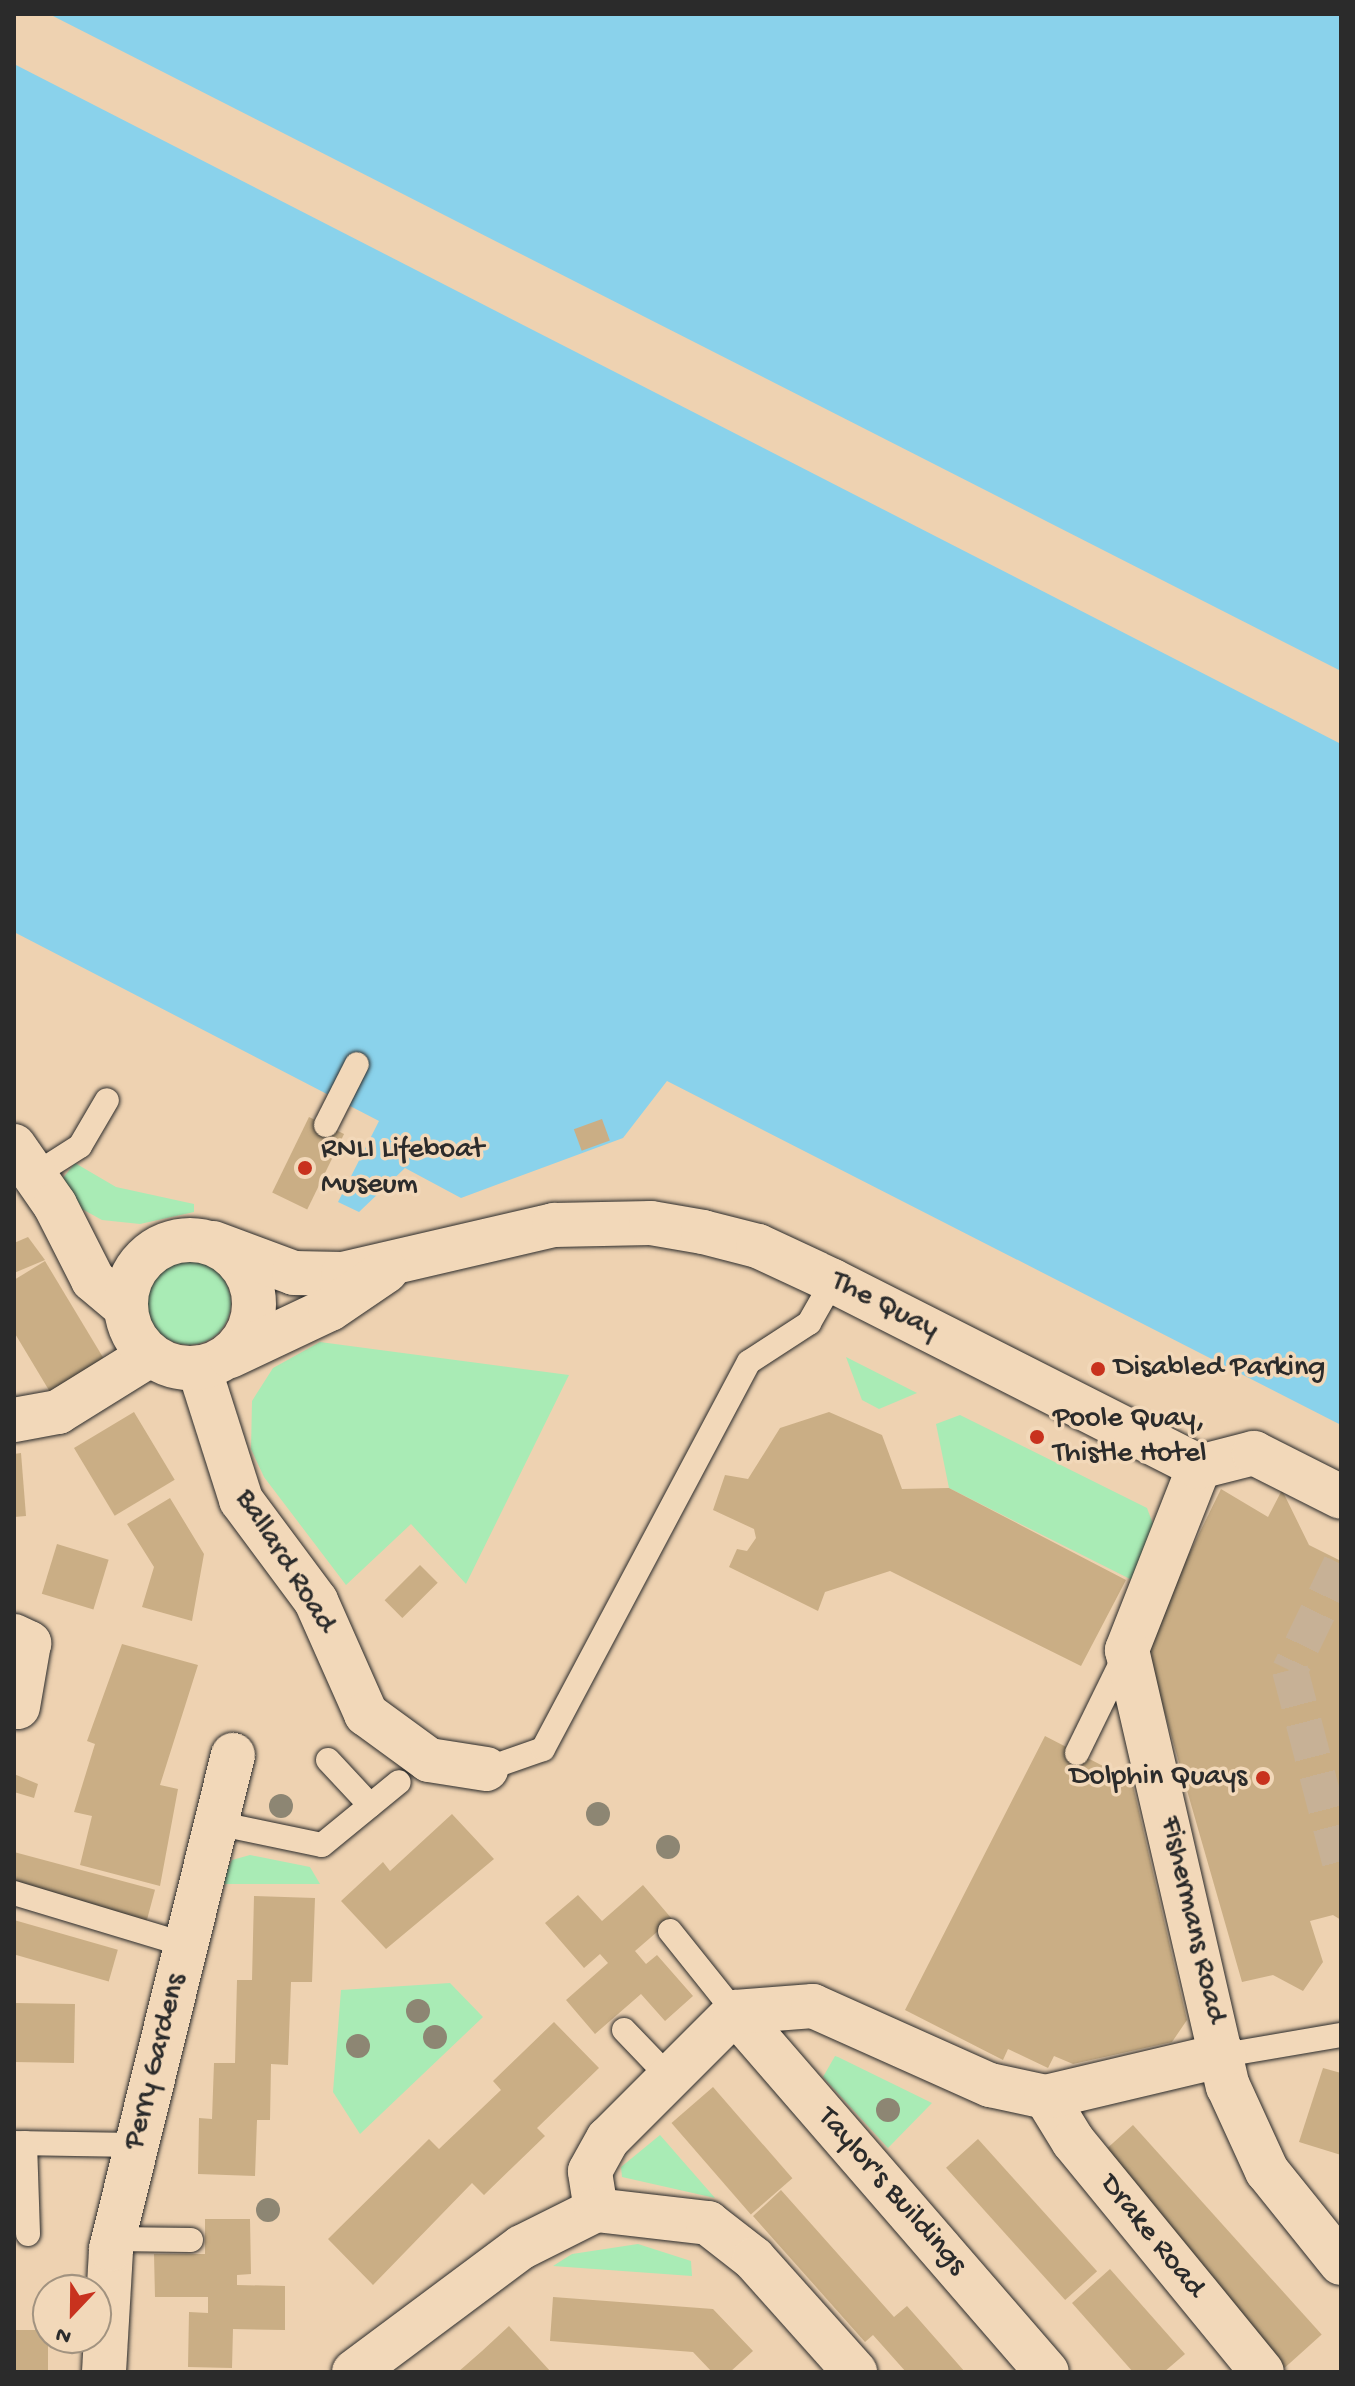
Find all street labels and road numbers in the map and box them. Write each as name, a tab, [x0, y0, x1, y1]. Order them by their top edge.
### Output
street label: The Quay	[824, 1265, 944, 1349]
street label: Ballard Road	[226, 1483, 342, 1641]
street label: Fishermans Road	[1150, 1813, 1232, 2027]
street label: Perry Gardens	[118, 1970, 196, 2154]
street label: Taylor's Buildings	[808, 2101, 974, 2283]
street label: Drake Road	[1090, 2168, 1212, 2306]

